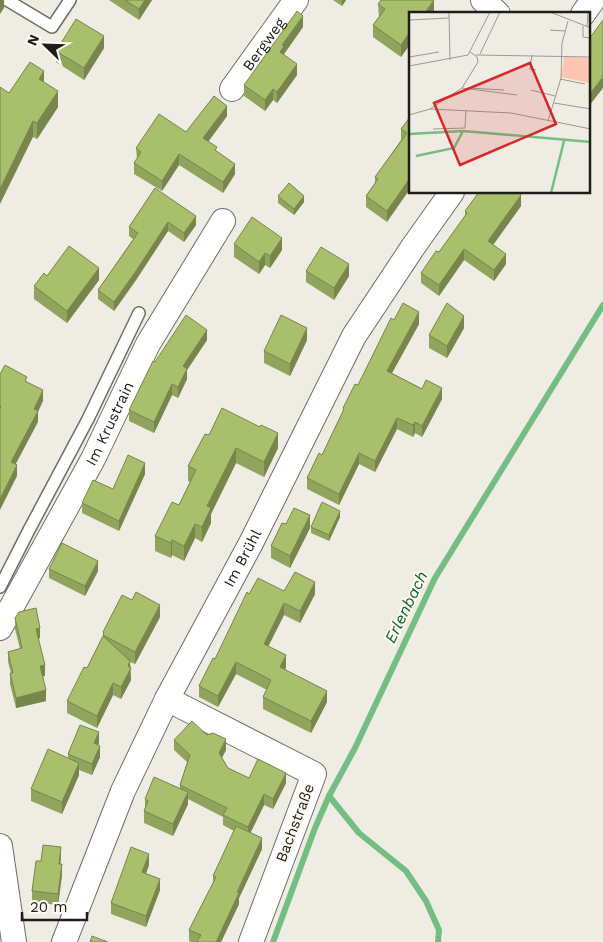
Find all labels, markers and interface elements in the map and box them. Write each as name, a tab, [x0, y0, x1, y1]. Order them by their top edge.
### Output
inset map	[409, 12, 590, 194]
street label: Bergweg	[239, 14, 289, 74]
north arrow	[20, 20, 70, 70]
text: N	[24, 32, 42, 48]
street label: Im Krustrain	[82, 379, 138, 469]
street label: Im Brühl	[220, 526, 266, 590]
water label: Erlenbach	[380, 568, 432, 646]
street label: Bachstraße	[272, 781, 318, 865]
scale bar	[22, 890, 88, 922]
text: 20 m	[30, 898, 68, 916]

